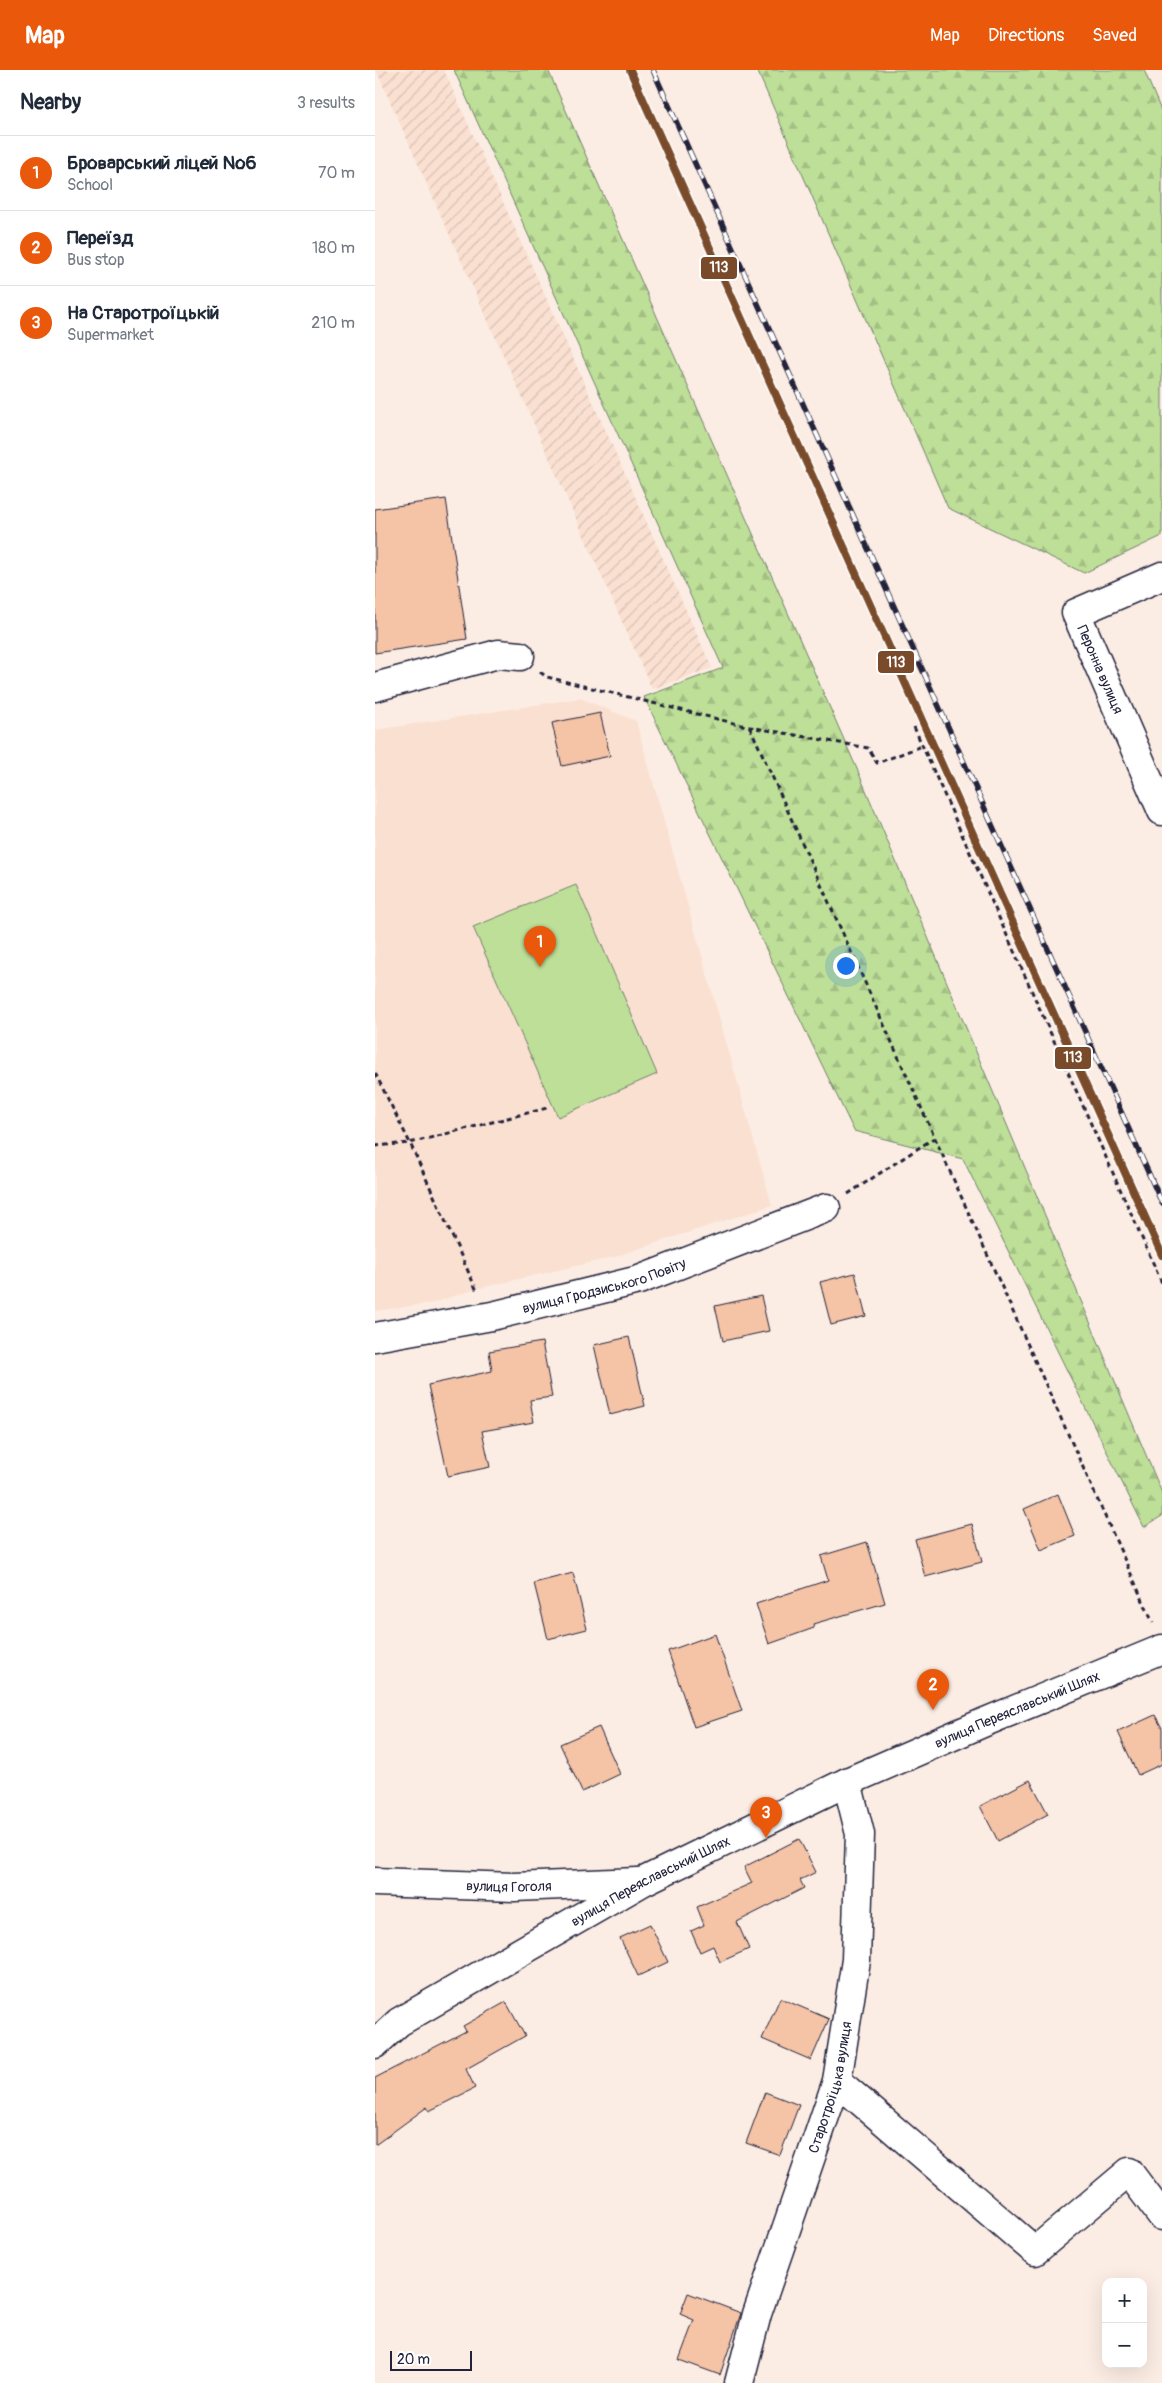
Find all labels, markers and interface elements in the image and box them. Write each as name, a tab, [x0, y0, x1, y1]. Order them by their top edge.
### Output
text: Map	[25, 21, 65, 50]
text: Map	[930, 24, 960, 47]
text: Directions	[988, 24, 1064, 47]
text: Saved	[1092, 24, 1137, 47]
text: Nearby	[20, 89, 81, 116]
text: 3 results	[297, 93, 355, 113]
text: Броварський ліцей №6	[67, 151, 257, 175]
text: 1	[33, 163, 39, 183]
text: 70 m	[318, 163, 355, 183]
text: School	[67, 175, 113, 195]
text: Переїзд	[67, 226, 133, 250]
text: 2	[32, 238, 40, 258]
text: 180 m	[312, 238, 355, 258]
text: Bus stop	[67, 250, 125, 270]
line badge: 113	[700, 256, 738, 280]
text: 113	[710, 259, 729, 276]
text: На Старотроїцькій	[67, 301, 219, 325]
text: 3	[32, 313, 40, 333]
text: 210 m	[311, 313, 355, 333]
text: Supermarket	[67, 325, 154, 345]
street label: Перонна вулиця	[1073, 623, 1127, 716]
line badge: 113	[877, 650, 915, 674]
text: 113	[887, 654, 906, 671]
pin: 1	[524, 926, 556, 967]
your location	[833, 953, 859, 979]
line badge: 113	[1054, 1046, 1092, 1070]
text: 113	[1064, 1049, 1083, 1066]
street label: вулиця Гродзиського Повіту	[521, 1255, 688, 1317]
street label: вулиця Переяславський Шлях	[932, 1668, 1102, 1752]
pin: 2	[917, 1669, 949, 1710]
pin: 3	[750, 1797, 782, 1838]
street label: вулиця Переяславський Шлях	[568, 1832, 733, 1930]
street label: вулиця Гоголя	[466, 1877, 552, 1896]
street label: Старотроїцька вулиця	[805, 2020, 855, 2156]
map controls	[1102, 2278, 1147, 2368]
button: +	[1102, 2278, 1147, 2323]
button: −	[1102, 2323, 1147, 2368]
scale bar	[390, 2348, 473, 2371]
text: 20 m	[397, 2351, 430, 2368]

